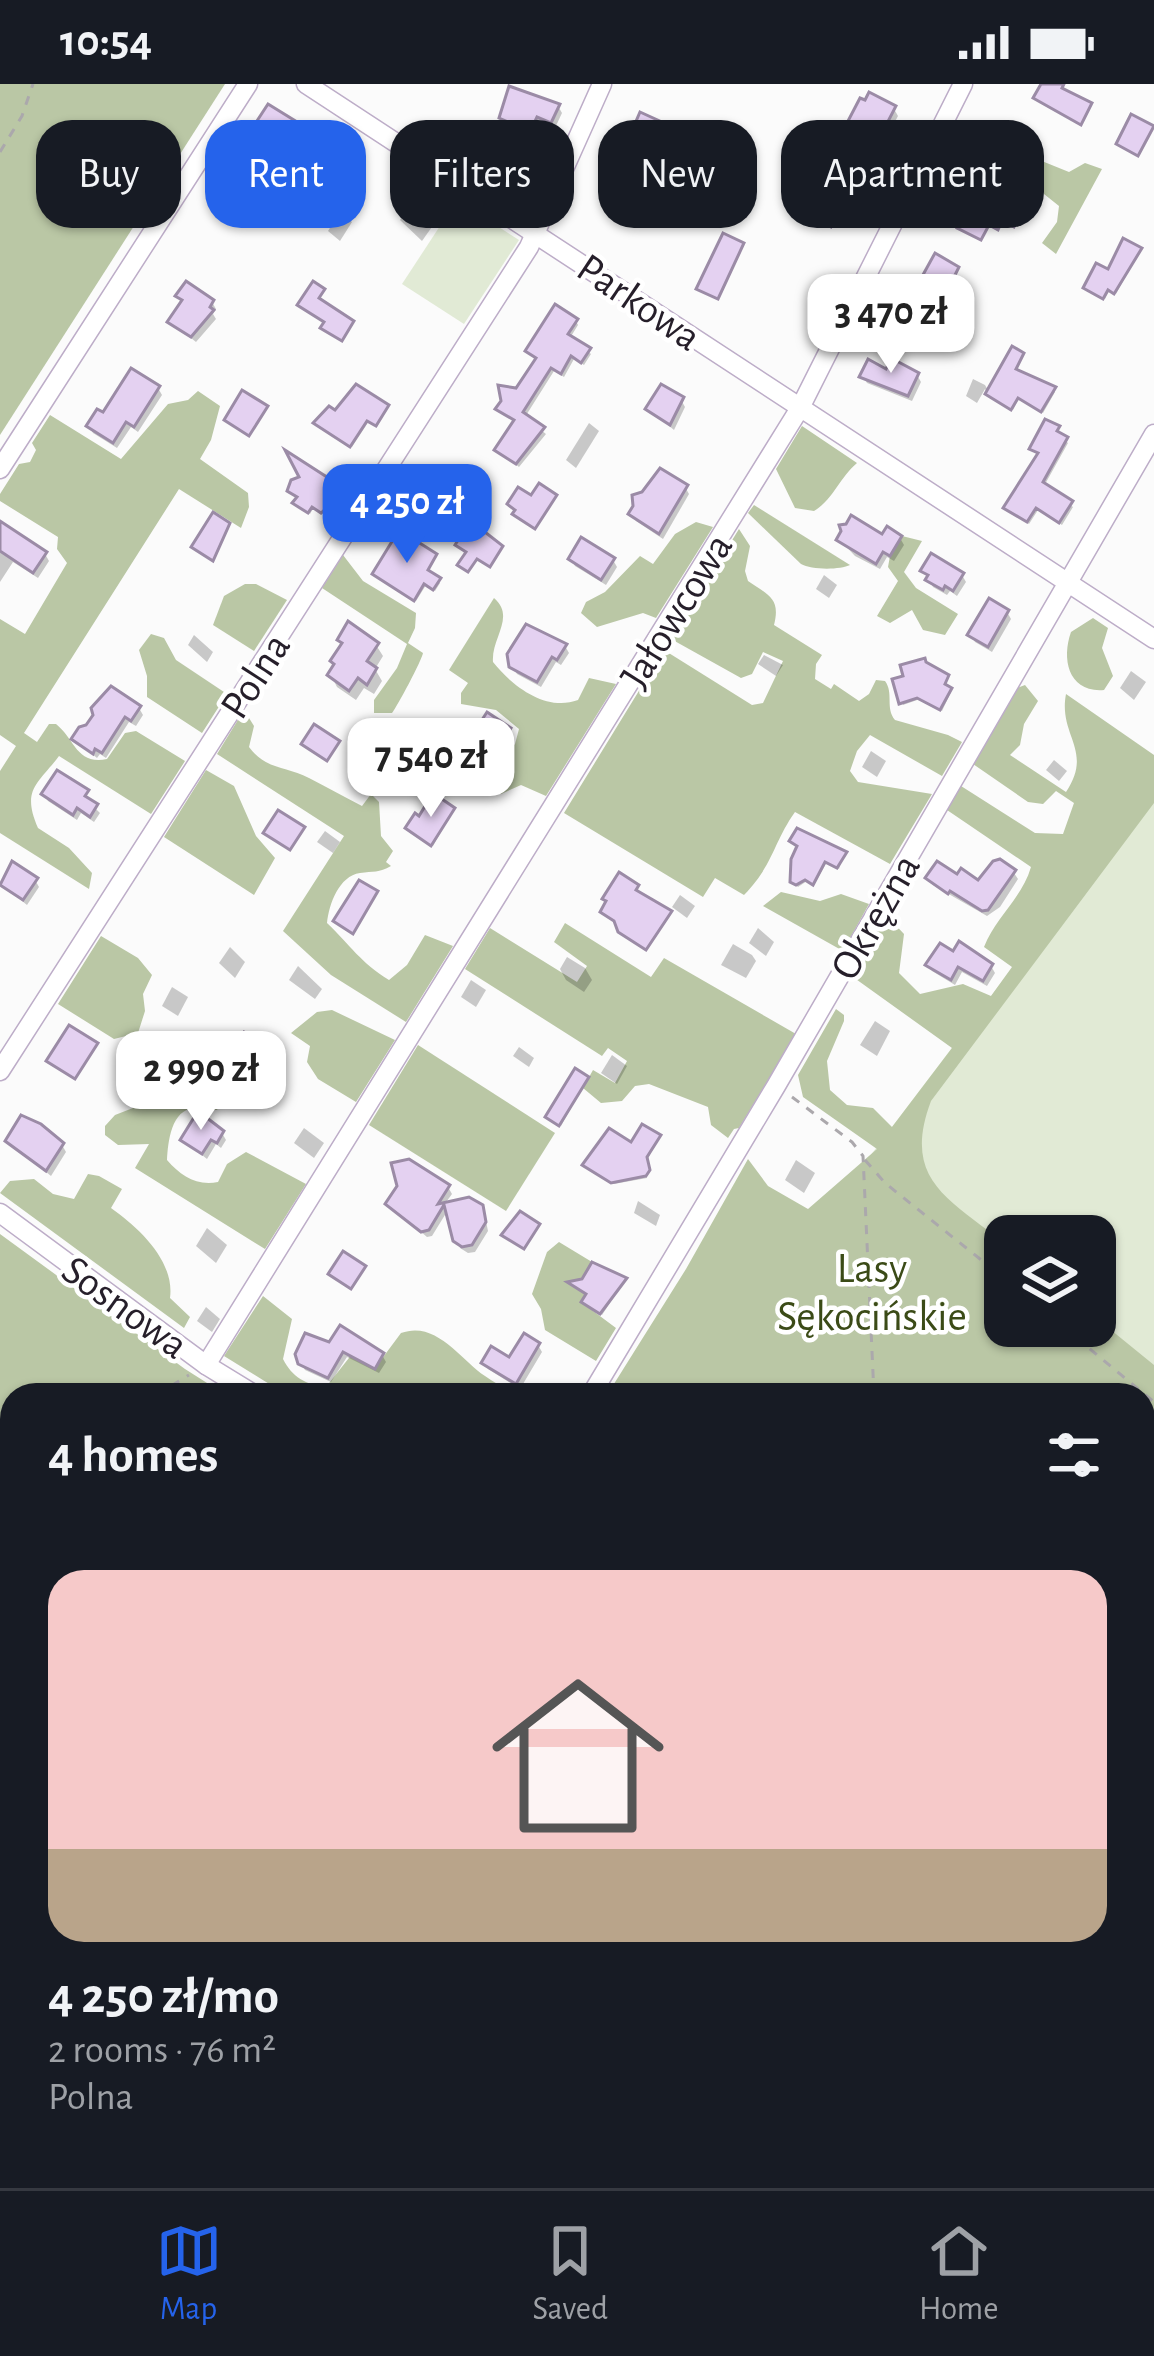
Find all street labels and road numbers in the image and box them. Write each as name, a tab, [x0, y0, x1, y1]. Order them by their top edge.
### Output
street label: Parkowa	[570, 246, 708, 359]
street label: Jałowcowa	[613, 526, 740, 696]
street label: Polna	[213, 626, 298, 726]
street label: Okrężna	[823, 847, 928, 987]
street label: Sosnowa	[54, 1248, 195, 1367]

